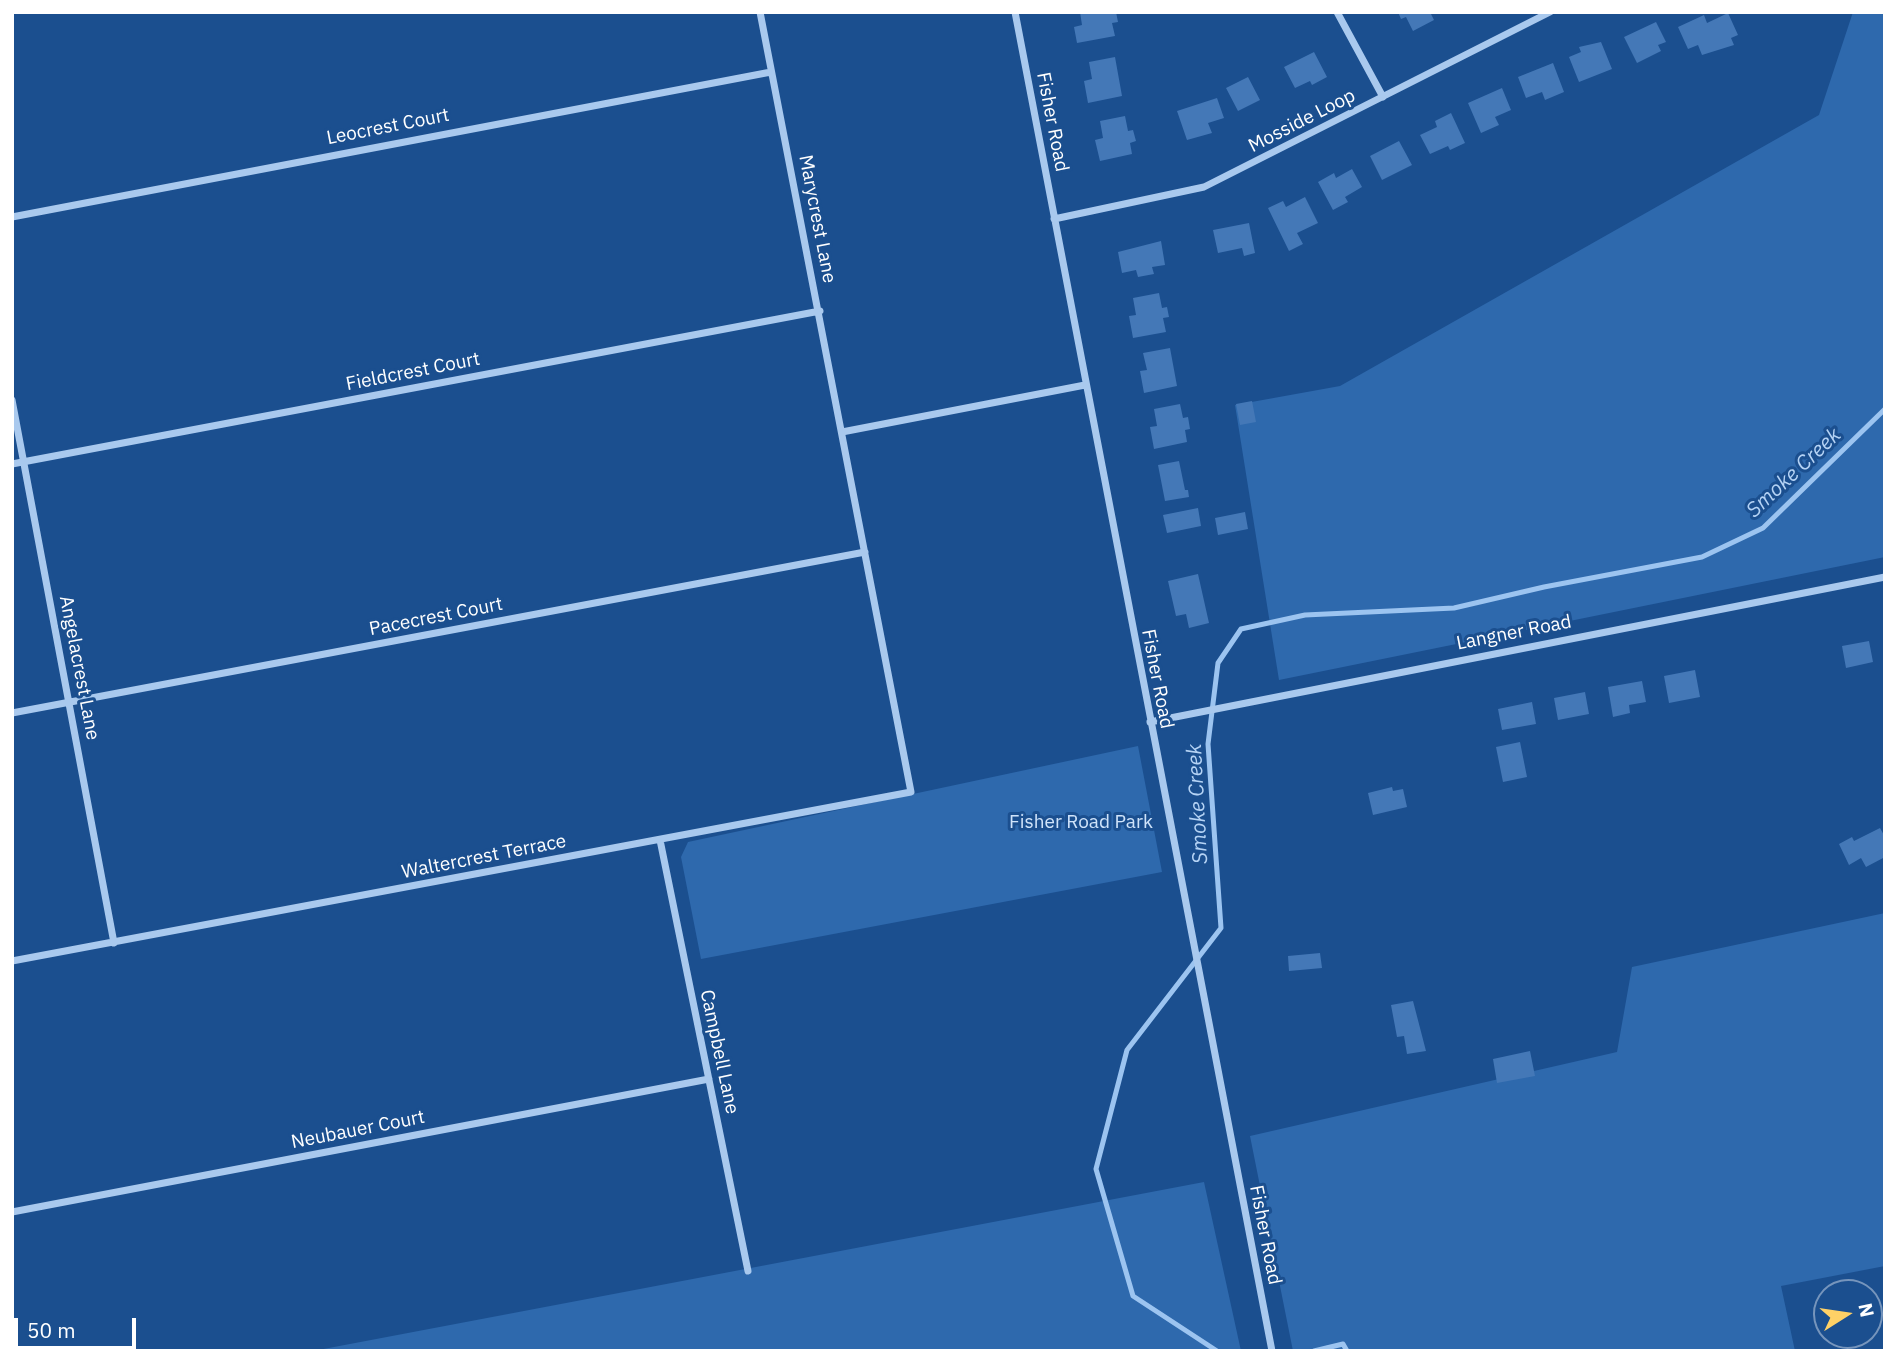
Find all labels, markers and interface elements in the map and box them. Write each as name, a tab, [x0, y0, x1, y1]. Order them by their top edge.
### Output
street label: Fisher Road	[1031, 70, 1073, 174]
street label: Mosside Loop	[1245, 84, 1359, 158]
street label: Leocrest Court	[325, 104, 451, 150]
street label: Marycrest Lane	[793, 153, 841, 285]
street label: Fieldcrest Court	[344, 348, 482, 396]
water label: Smoke Creek	[1741, 423, 1847, 523]
street label: Pacecrest Court	[367, 593, 505, 641]
street label: Angelacrest Lane	[54, 594, 104, 742]
street label: Langner Road	[1454, 611, 1574, 655]
street label: Fisher Road	[1136, 627, 1178, 731]
water label: Smoke Creek	[1182, 743, 1214, 865]
park label: Fisher Road Park	[1009, 812, 1153, 834]
street label: Waltercrest Terrace	[400, 830, 568, 884]
street label: Campbell Lane	[695, 988, 743, 1116]
street label: Neubauer Court	[289, 1106, 427, 1154]
street label: Fisher Road	[1244, 1183, 1286, 1287]
north arrow	[1813, 1279, 1883, 1349]
text: N	[1853, 1301, 1880, 1319]
scale bar	[18, 1304, 140, 1348]
text: 50 m	[27, 1316, 76, 1344]

